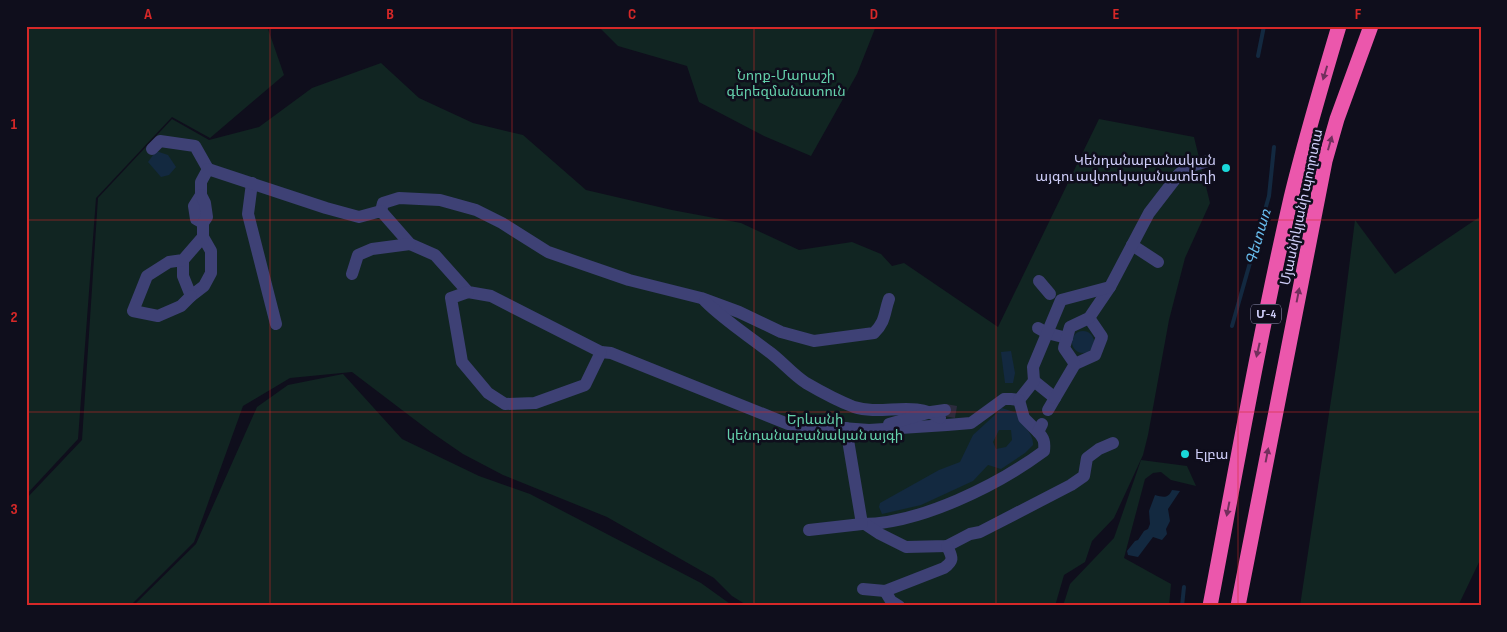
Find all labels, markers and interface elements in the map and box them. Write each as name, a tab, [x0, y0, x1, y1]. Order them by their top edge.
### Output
text: A	[143, 5, 152, 24]
text: B	[386, 5, 394, 24]
text: C	[628, 5, 636, 24]
text: D	[870, 5, 878, 24]
text: E	[1113, 5, 1120, 24]
text: F	[1355, 5, 1362, 24]
one-way arrow	[1321, 66, 1329, 81]
park label: Նորք-Մարաշի գերեզմանատուն	[726, 67, 846, 100]
text: 1	[11, 115, 18, 134]
street label: Մյասնիկյանի պողոտա	[1277, 127, 1326, 287]
one-way arrow	[1327, 136, 1335, 151]
place label: Կենդանաբանական այգու ավտոկայանատեղի	[1035, 152, 1216, 185]
marker: Կենդանաբանական այգու ավտոկայանատեղի	[1220, 162, 1232, 174]
water label: Գետառ	[1241, 206, 1276, 267]
one-way arrow	[1294, 288, 1302, 303]
road number: Մ-4	[1251, 304, 1281, 324]
text: 2	[10, 308, 18, 327]
one-way arrow	[1254, 342, 1262, 357]
park label: Երևանի կենդանաբանական այգի	[727, 411, 903, 444]
place label: Էլբա	[1195, 446, 1228, 463]
one-way arrow	[1263, 447, 1271, 462]
marker: Էլբա	[1179, 448, 1191, 460]
text: 3	[10, 500, 18, 519]
one-way arrow	[1223, 502, 1231, 518]

